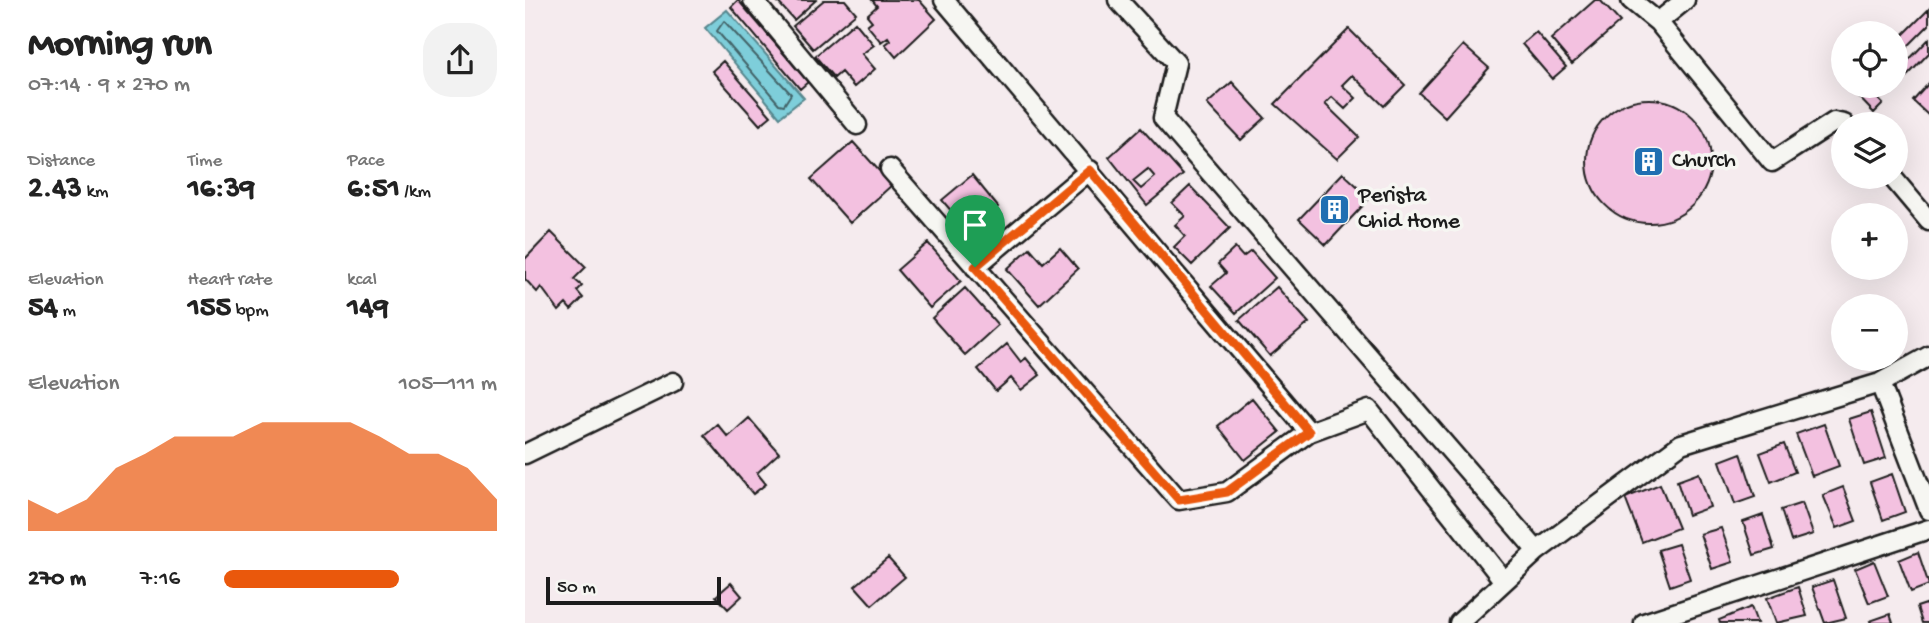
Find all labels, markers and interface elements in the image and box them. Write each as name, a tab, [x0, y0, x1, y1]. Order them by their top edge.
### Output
map controls	[1831, 21, 1908, 371]
button: locate	[1831, 21, 1908, 98]
button: share	[423, 23, 497, 97]
text: Morning run	[28, 24, 212, 68]
text: 07:14 · 9 × 270 m	[28, 72, 190, 99]
button: layers	[1831, 112, 1908, 189]
building icon: Church	[1632, 144, 1666, 178]
place label: Church	[1672, 148, 1736, 175]
text: Distance	[28, 150, 95, 173]
text: Time	[188, 150, 222, 173]
text: Pace	[347, 150, 385, 173]
text: 2.43	[28, 173, 82, 208]
text: 16:39	[188, 173, 255, 208]
text: 6:51	[347, 173, 400, 208]
text: km	[82, 181, 108, 204]
text: /km	[400, 181, 431, 204]
place label: Perista Chid Home	[1357, 183, 1461, 236]
building icon: Perista Chid Home	[1318, 192, 1352, 226]
pin	[945, 195, 1005, 267]
button: +	[1831, 203, 1908, 280]
icon: arrive	[956, 206, 994, 244]
text: Elevation	[28, 269, 104, 292]
text: Heart rate	[188, 269, 273, 292]
text: kcal	[347, 269, 377, 292]
text: 54	[28, 292, 58, 327]
text: 155	[188, 292, 231, 327]
text: 149	[347, 292, 389, 327]
button: −	[1831, 294, 1908, 371]
text: m	[58, 300, 76, 323]
text: bpm	[231, 300, 269, 323]
text: Elevation	[28, 371, 119, 398]
text: 105–111 m	[399, 371, 497, 398]
text: 270 m	[28, 566, 86, 593]
text: 7:16	[140, 566, 180, 593]
scale bar	[546, 574, 721, 606]
text: 50 m	[557, 577, 596, 600]

